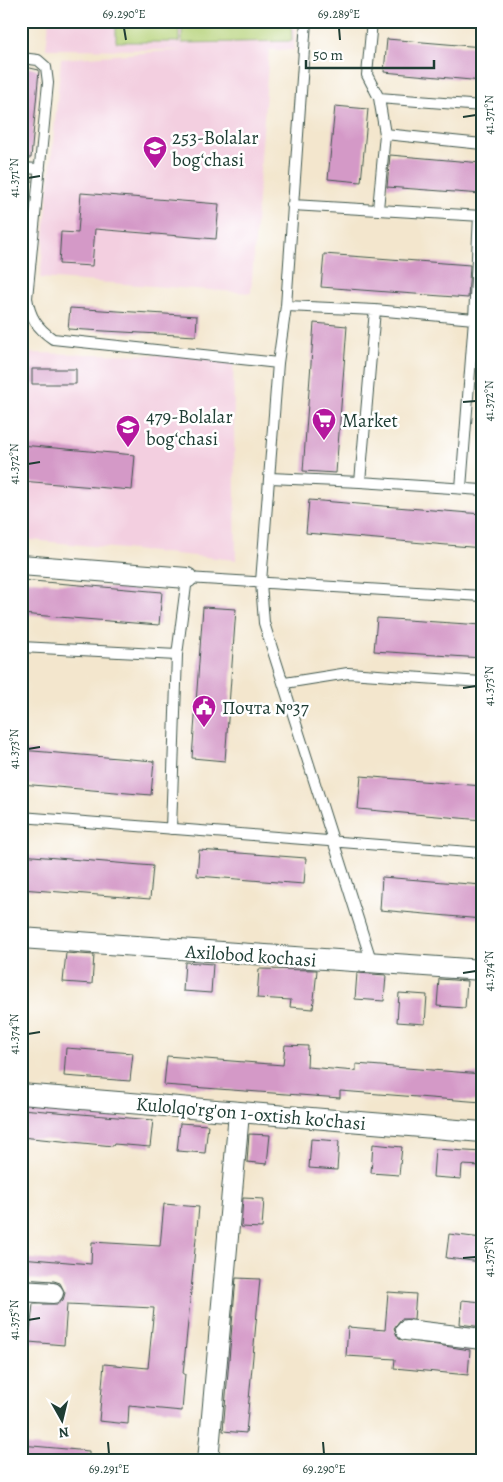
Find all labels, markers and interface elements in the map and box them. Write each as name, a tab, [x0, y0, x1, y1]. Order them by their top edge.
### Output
text: 69.290°E	[103, 6, 145, 22]
text: 69.289°E	[318, 6, 360, 22]
scale bar	[306, 38, 433, 70]
text: 50 m	[313, 45, 343, 65]
text: 41.371°N	[481, 95, 497, 135]
place label: 253-Bolalar bogʻchasi	[172, 125, 259, 173]
school or university icon: 253-Bolalar bogʻchasi	[142, 135, 168, 169]
text: 41.371°N	[6, 158, 22, 198]
text: 41.372°N	[481, 380, 497, 422]
place label: 479-Bolalar bogʻchasi	[146, 404, 233, 452]
supermarket icon: Market	[311, 407, 337, 441]
place label: Market	[342, 408, 398, 434]
school or university icon: 479-Bolalar bogʻchasi	[115, 414, 141, 448]
text: 41.372°N	[6, 443, 22, 485]
text: 41.373°N	[481, 665, 497, 706]
public building icon: Почта №37	[191, 694, 217, 728]
place label: Почта №37	[222, 695, 309, 721]
text: 41.373°N	[6, 728, 22, 769]
street label: Axilobod kochasi	[184, 938, 317, 974]
text: 41.374°N	[481, 950, 497, 991]
text: 41.374°N	[6, 1013, 22, 1054]
street label: Kulolqo'rg'on 1-oxtish ko'chasi	[135, 1091, 367, 1137]
text: 41.375°N	[481, 1236, 497, 1277]
text: 41.375°N	[6, 1299, 22, 1340]
north arrow	[38, 1394, 88, 1444]
text: N	[57, 1422, 70, 1442]
text: 69.291°E	[89, 1461, 129, 1477]
text: 69.290°E	[303, 1461, 345, 1477]

